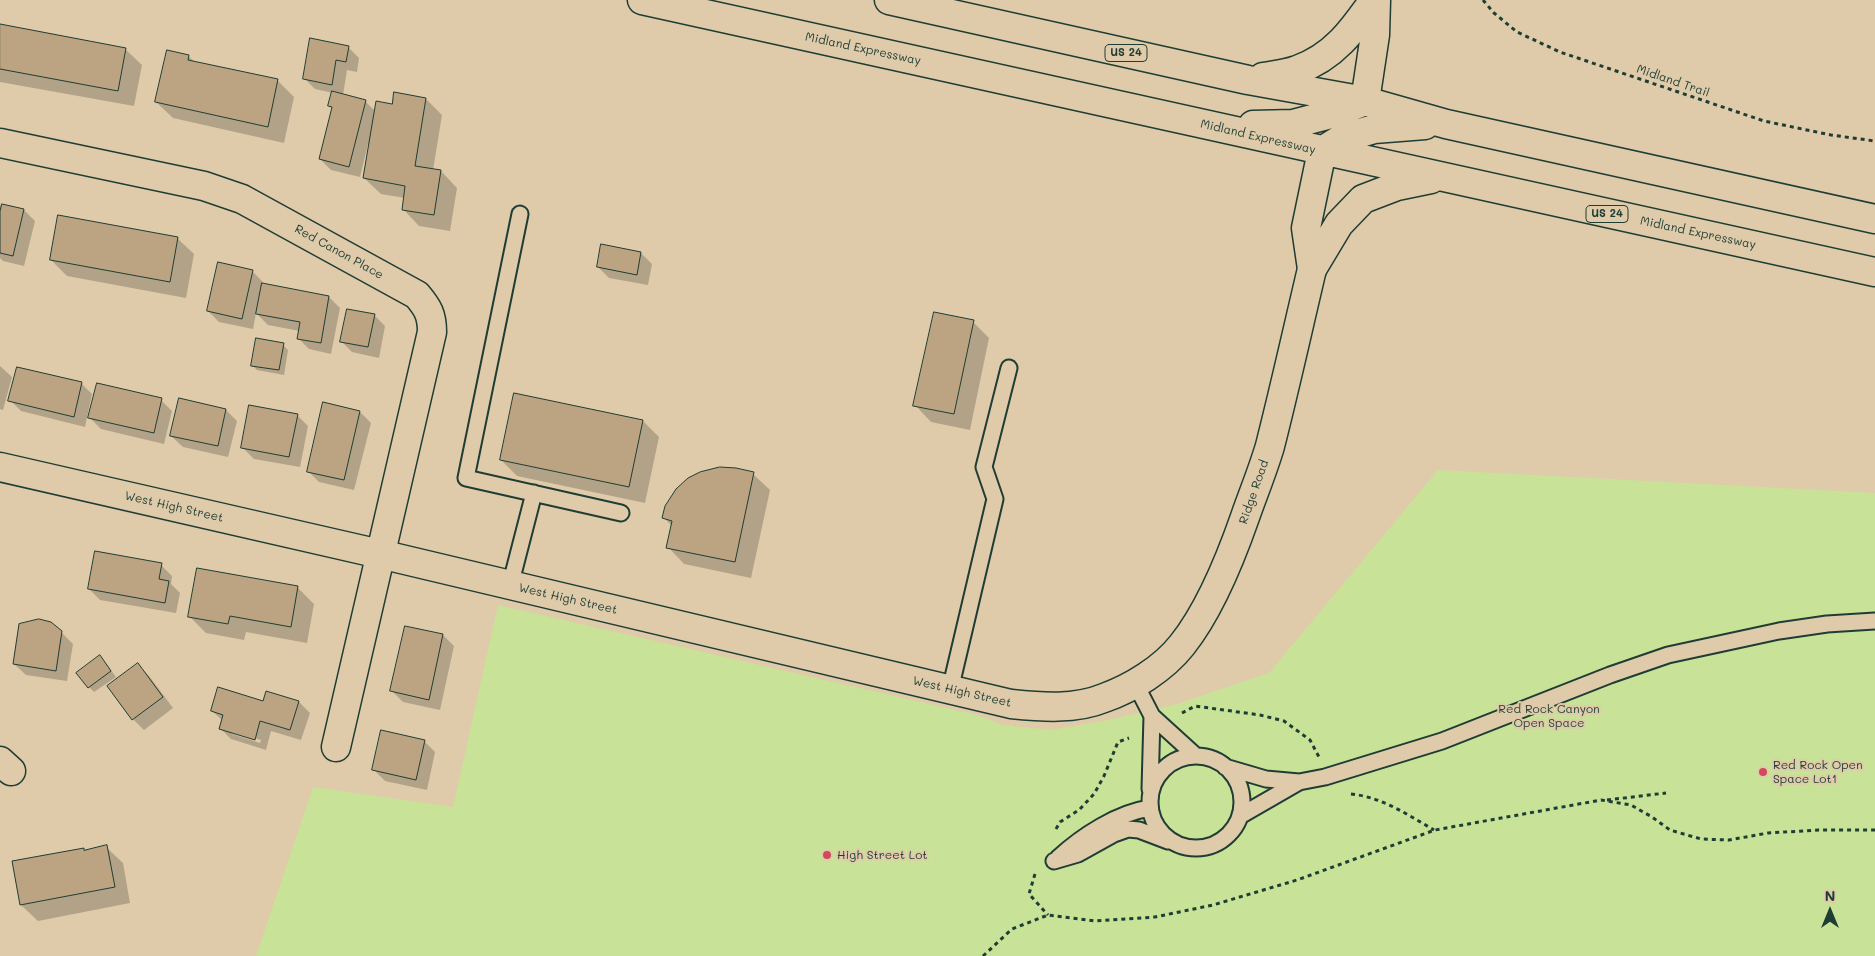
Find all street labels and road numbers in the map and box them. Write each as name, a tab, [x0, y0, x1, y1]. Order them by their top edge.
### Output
street label: Midland Expressway	[804, 30, 922, 68]
road number: US 24	[1105, 44, 1147, 62]
street label: Midland Trail	[1635, 62, 1711, 100]
street label: Midland Expressway	[1199, 117, 1317, 157]
road number: US 24	[1586, 205, 1628, 222]
street label: Midland Expressway	[1639, 214, 1757, 252]
street label: Red Canon Place	[292, 222, 386, 282]
street label: Ridge Road	[1236, 458, 1272, 526]
street label: West High Street	[123, 489, 225, 525]
street label: West High Street	[517, 581, 619, 617]
street label: West High Street	[911, 674, 1013, 710]

